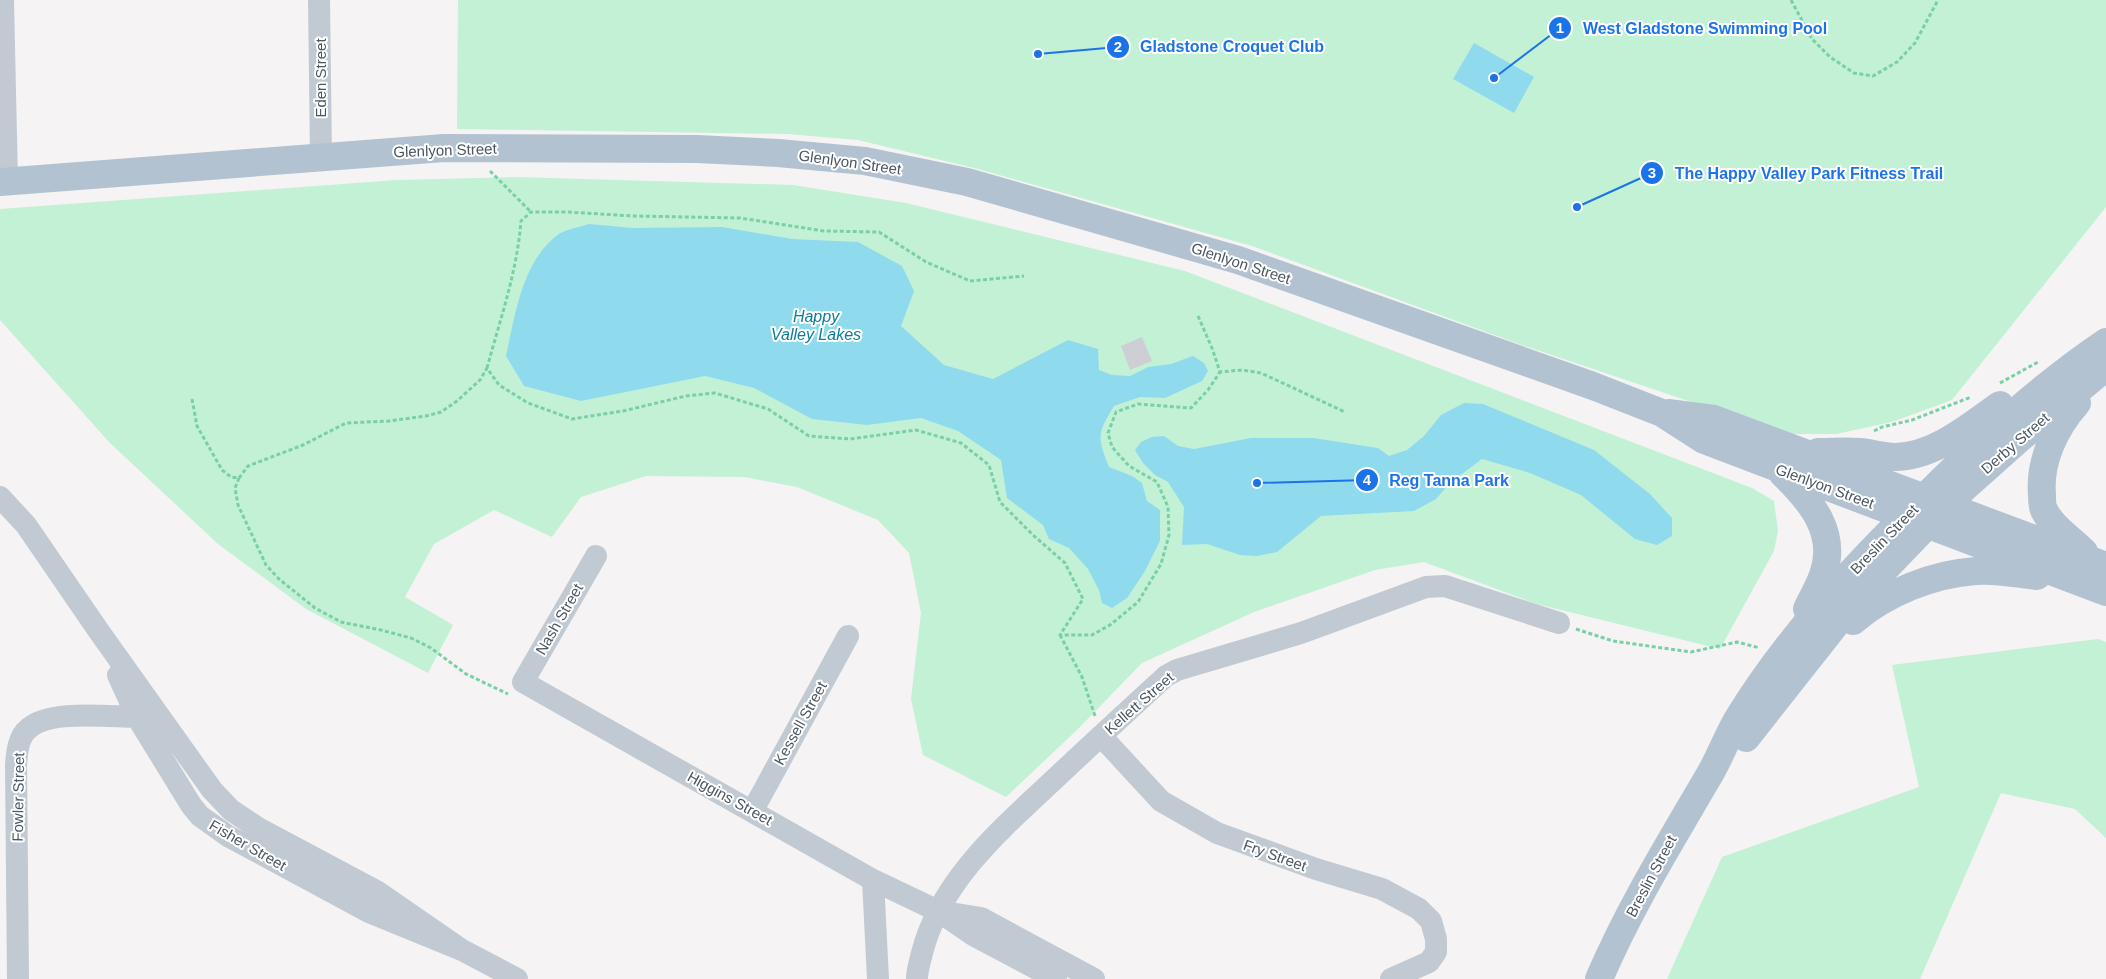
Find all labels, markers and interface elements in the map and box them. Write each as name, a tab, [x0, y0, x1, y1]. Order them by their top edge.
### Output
callout: West Gladstone Swimming Pool	[1548, 12, 1837, 43]
text: 1	[1556, 19, 1564, 36]
text: West Gladstone Swimming Pool	[1583, 20, 1827, 37]
callout: Gladstone Croquet Club	[1105, 31, 1334, 62]
street label: Eden Street	[312, 38, 329, 118]
text: 2	[1114, 38, 1122, 55]
text: Gladstone Croquet Club	[1140, 38, 1324, 55]
street label: Glenlyon Street	[393, 140, 498, 160]
street label: Glenlyon Street	[798, 146, 903, 178]
callout: The Happy Valley Park Fitness Trail	[1640, 158, 1953, 189]
text: 3	[1648, 164, 1656, 181]
text: The Happy Valley Park Fitness Trail	[1675, 165, 1943, 182]
street label: Glenlyon Street	[1189, 239, 1294, 287]
water label: Happy Valley Lakes	[771, 308, 861, 343]
street label: Derby Street	[1978, 408, 2053, 477]
street label: Glenlyon Street	[1774, 460, 1877, 512]
callout: Reg Tanna Park	[1354, 464, 1519, 495]
text: 4	[1363, 471, 1372, 488]
text: Reg Tanna Park	[1389, 472, 1509, 489]
street label: Breslin Street	[1847, 500, 1922, 577]
street label: Nash Street	[532, 580, 587, 658]
street label: Kellett Street	[1101, 668, 1178, 738]
street label: Kessell Street	[770, 678, 830, 768]
street label: Fowler Street	[9, 751, 27, 842]
street label: Higgins Street	[685, 768, 776, 829]
street label: Fisher Street	[207, 816, 290, 874]
street label: Breslin Street	[1622, 832, 1680, 920]
street label: Fry Street	[1241, 836, 1310, 875]

